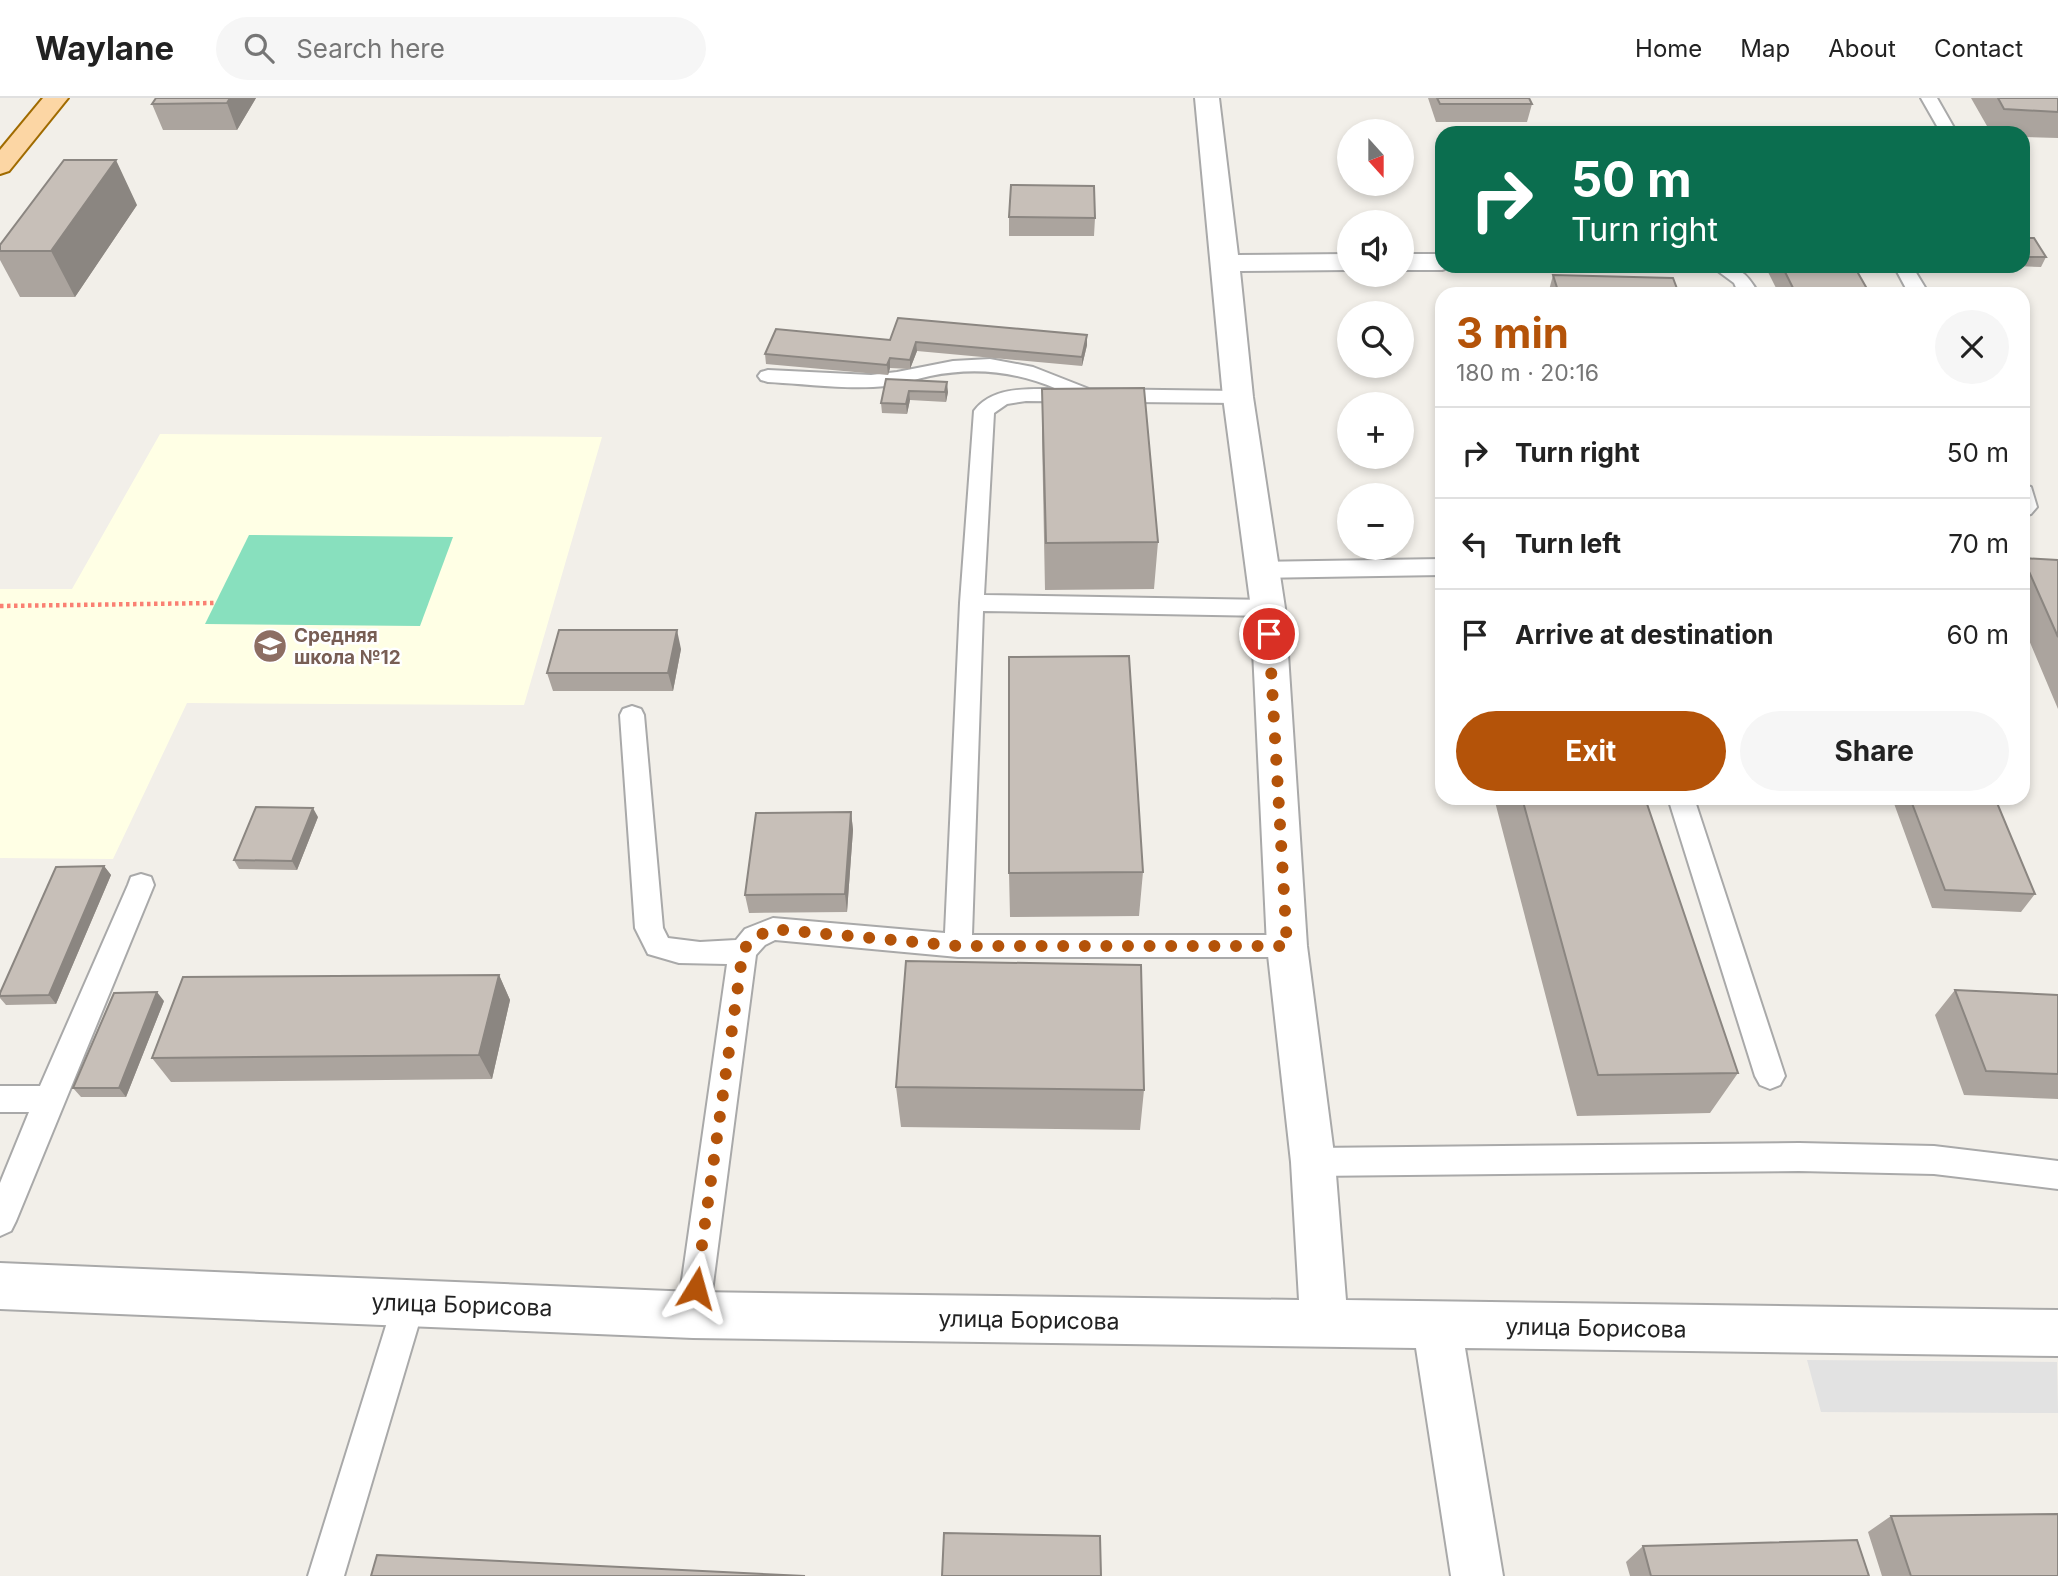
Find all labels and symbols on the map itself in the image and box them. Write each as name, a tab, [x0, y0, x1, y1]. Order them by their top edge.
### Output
north arrow	[1337, 119, 1414, 196]
pin	[1239, 604, 1299, 664]
place label: Средняя школа №12	[294, 624, 401, 669]
school or university icon: Средняя школа №12	[251, 627, 289, 665]
position arrow	[659, 1251, 733, 1325]
street label: улица Борисова	[371, 1288, 553, 1322]
street label: улица Борисова	[938, 1304, 1120, 1336]
street label: улица Борисова	[1505, 1312, 1687, 1344]

